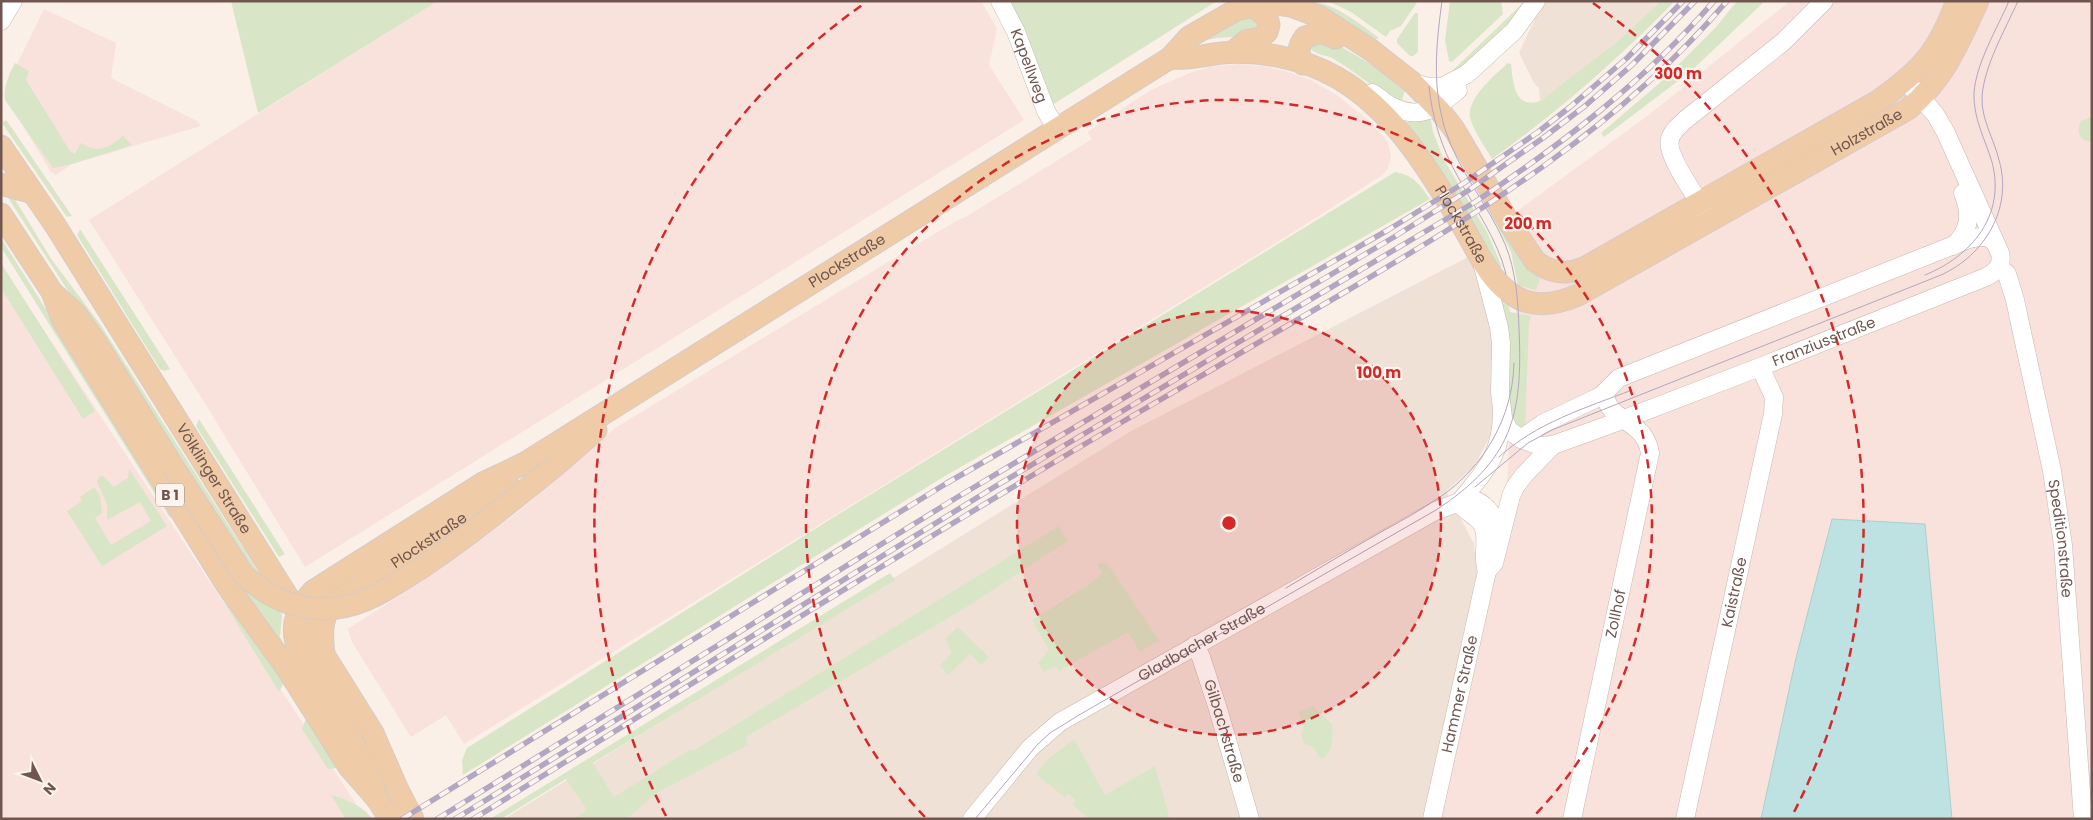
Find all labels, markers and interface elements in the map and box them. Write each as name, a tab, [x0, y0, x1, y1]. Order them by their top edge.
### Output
street label: Kapellweg	[1006, 26, 1053, 106]
text: 300 m	[1654, 63, 1702, 84]
street label: Holzstraße	[1827, 103, 1906, 160]
street label: Plockstraße	[1430, 181, 1492, 267]
text: 200 m	[1504, 213, 1552, 234]
street label: Plockstraße	[804, 228, 889, 293]
street label: Franziusstraße	[1769, 311, 1878, 371]
text: 100 m	[1357, 362, 1401, 383]
street label: Völklinger Straße	[172, 419, 257, 538]
street label: Speditionstraße	[2043, 478, 2078, 599]
road number: B 1	[156, 484, 184, 506]
street label: Plockstraße	[386, 507, 471, 573]
centre of rings	[1220, 514, 1238, 532]
street label: Kaistraße	[1716, 555, 1752, 629]
street label: Zollhof	[1600, 587, 1631, 640]
street label: Gladbacher Straße	[1134, 598, 1269, 686]
street label: Hammer Straße	[1436, 633, 1482, 755]
street label: Gilbachstraße	[1199, 677, 1250, 785]
north arrow	[15, 755, 65, 805]
text: N	[39, 778, 61, 799]

